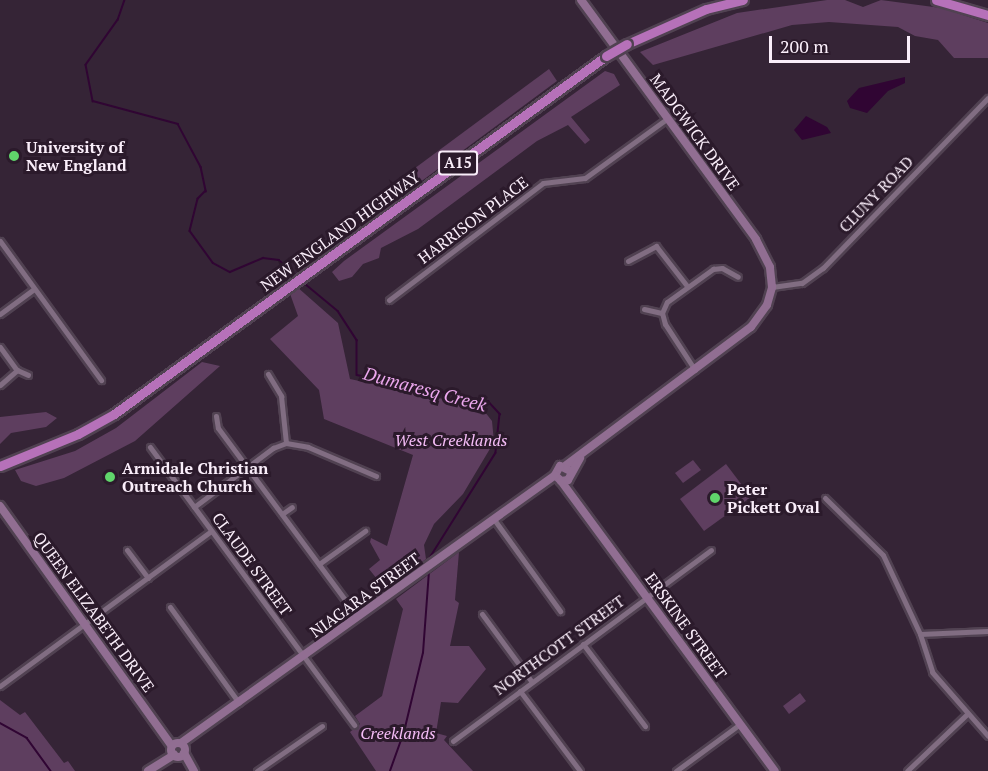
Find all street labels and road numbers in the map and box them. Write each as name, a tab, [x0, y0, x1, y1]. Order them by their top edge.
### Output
street label: MADGWICK DRIVE	[646, 70, 744, 194]
road number: A15	[437, 151, 479, 175]
street label: CLUNY ROAD	[835, 152, 917, 236]
street label: NEW ENGLAND HIGHWAY	[257, 167, 423, 295]
street label: HARRISON PLACE	[414, 172, 532, 268]
street label: CLAUDE STREET	[208, 509, 296, 619]
street label: QUEEN ELIZABETH DRIVE	[30, 528, 158, 696]
street label: NIAGARA STREET	[306, 549, 424, 641]
street label: ERSKINE STREET	[641, 569, 731, 683]
street label: NORTHCOTT STREET	[490, 591, 628, 699]

